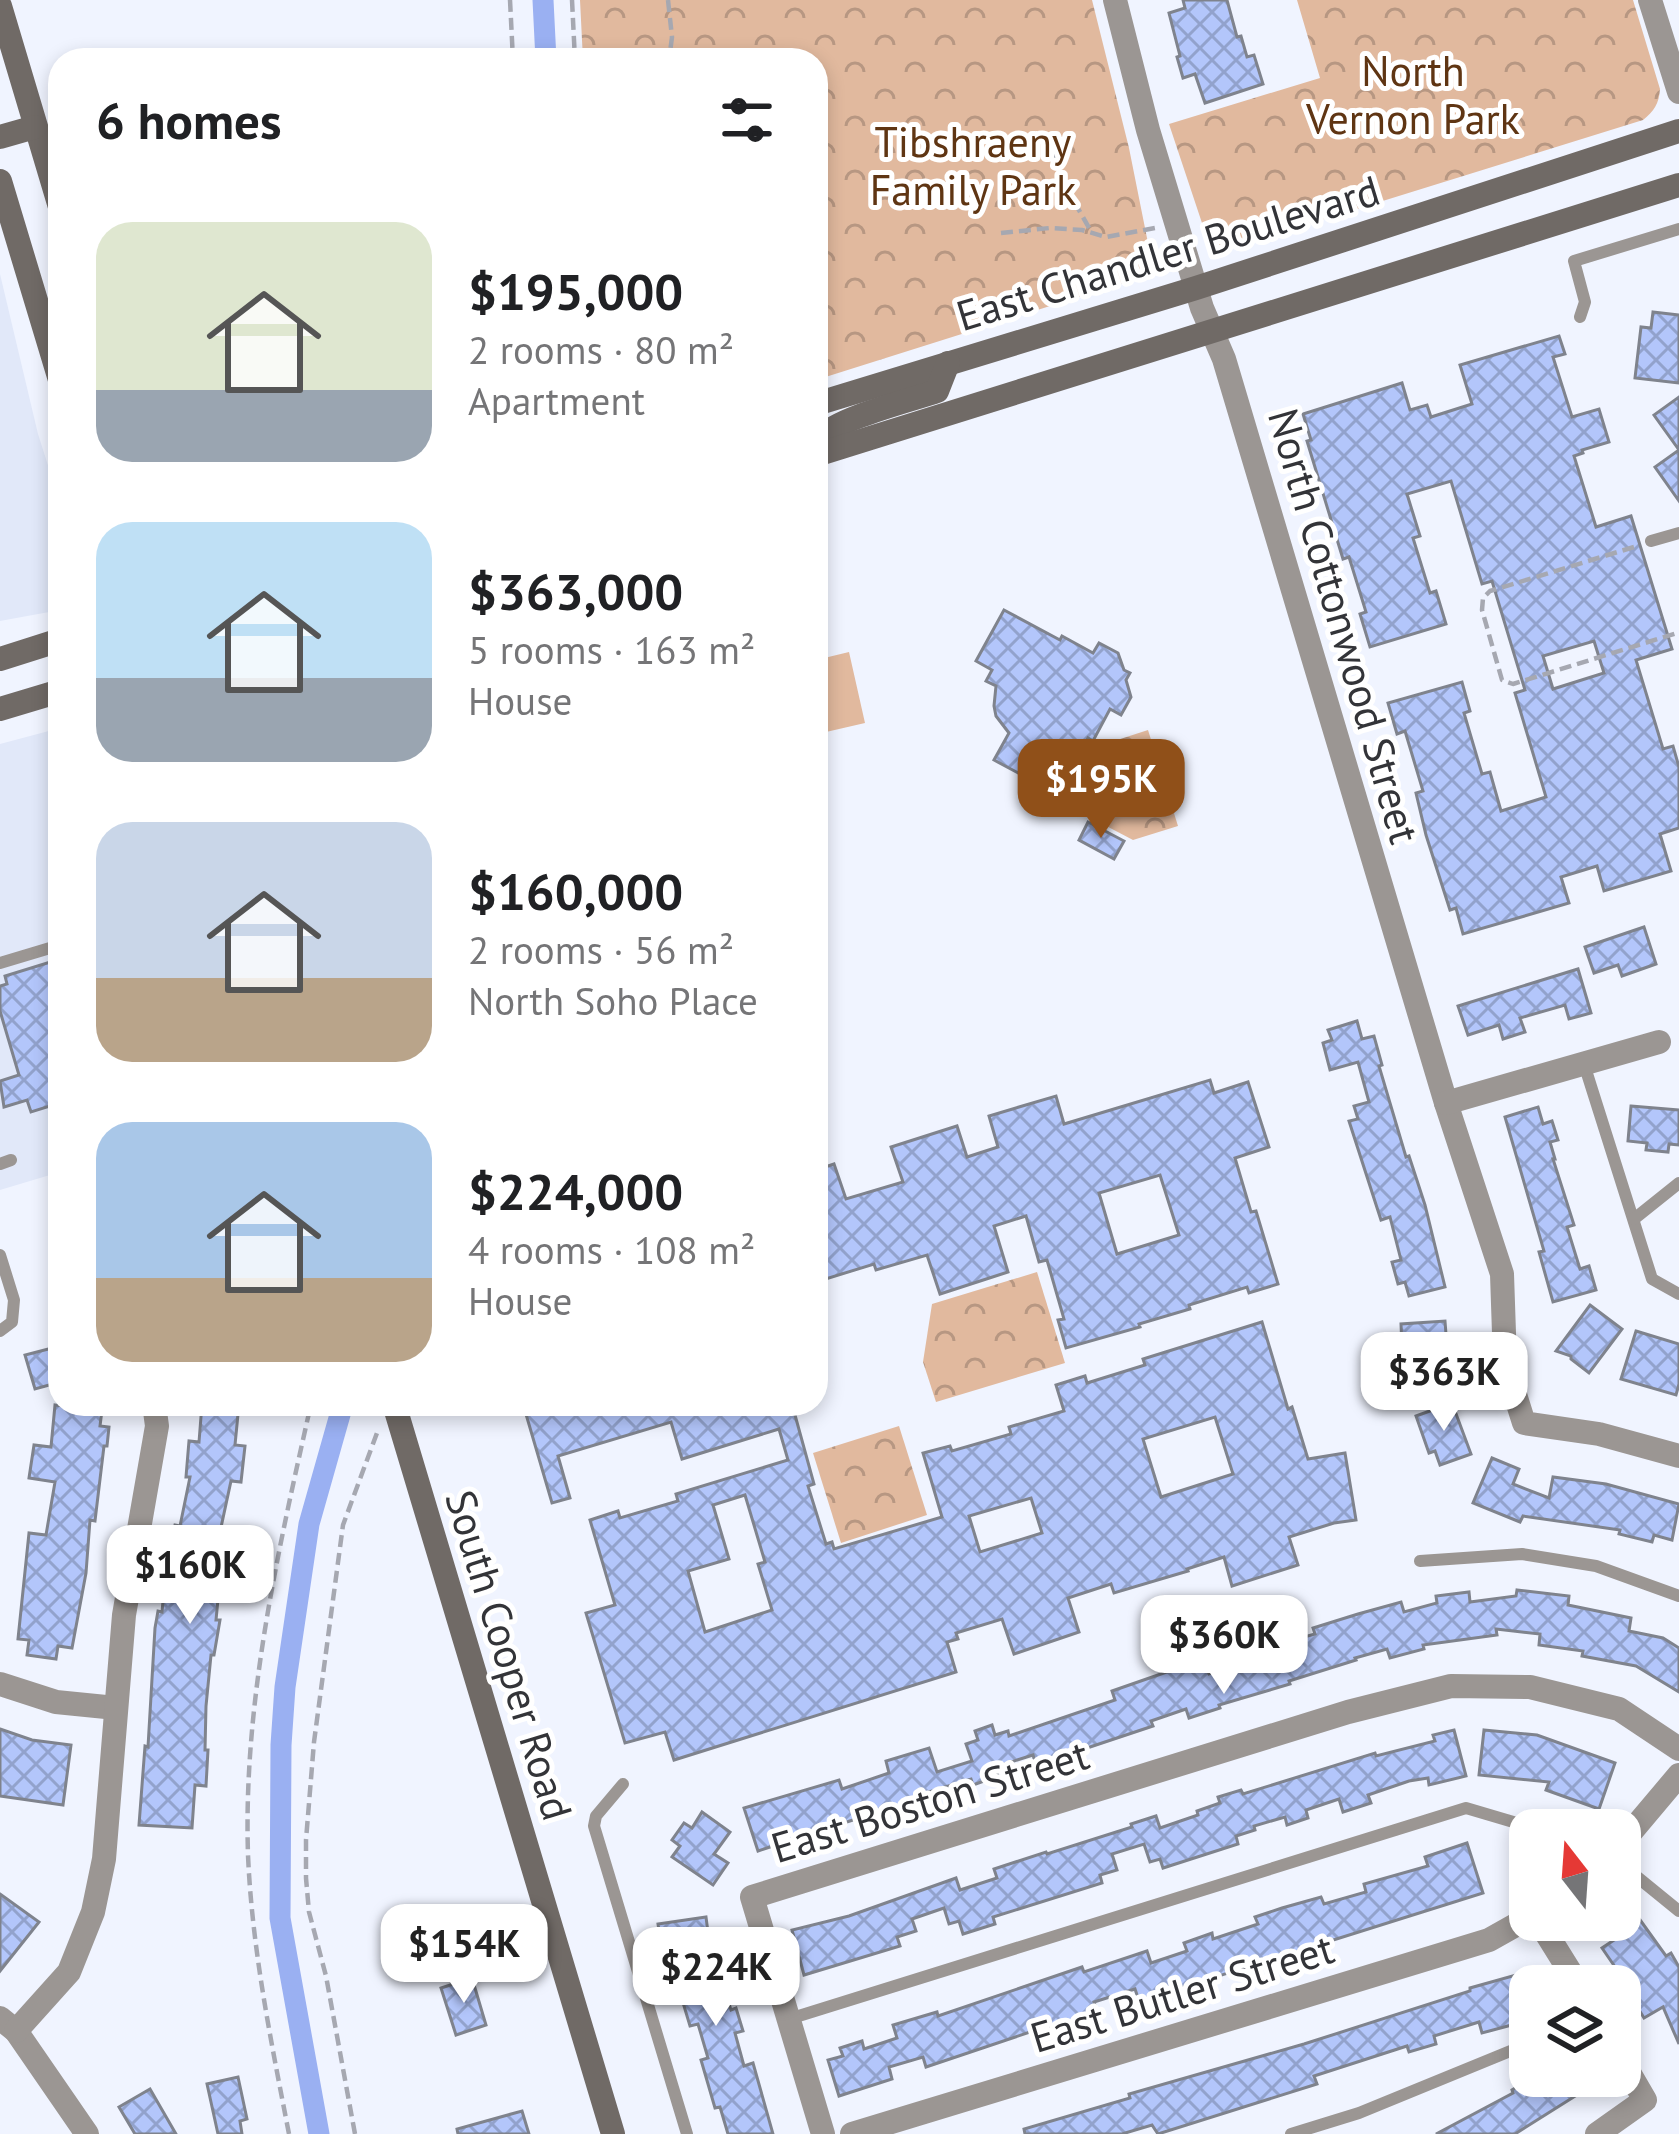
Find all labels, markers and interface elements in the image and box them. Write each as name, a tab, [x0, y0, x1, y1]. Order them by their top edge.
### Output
park label: North Vernon Park	[1305, 43, 1520, 146]
text: 6 homes	[96, 87, 282, 153]
icon: filters	[714, 87, 780, 153]
park label: Tibshraeny Family Park	[870, 114, 1076, 217]
street label: East Chandler Boulevard	[950, 162, 1386, 343]
text: $195,000	[468, 258, 683, 324]
icon: home	[192, 270, 336, 414]
text: 2 rooms · 80 m²	[468, 324, 734, 375]
text: Apartment	[468, 375, 645, 426]
street label: North Cottonwood Street	[1256, 402, 1433, 850]
text: $363,000	[468, 558, 683, 624]
icon: home	[192, 570, 336, 714]
text: 5 rooms · 163 m²	[468, 624, 755, 675]
text: House	[468, 675, 572, 726]
pin: $195K	[1017, 739, 1185, 841]
text: $195K	[1045, 752, 1157, 803]
text: $160,000	[468, 858, 683, 924]
icon: home	[192, 870, 336, 1014]
text: 2 rooms · 56 m²	[468, 924, 734, 975]
text: North Soho Place	[468, 975, 758, 1026]
text: $224,000	[468, 1158, 683, 1224]
icon: home	[192, 1170, 336, 1314]
text: 4 rooms · 108 m²	[468, 1224, 755, 1275]
text: House	[468, 1275, 572, 1326]
pin: $363K	[1360, 1332, 1528, 1434]
text: $363K	[1388, 1345, 1500, 1396]
street label: South Cooper Road	[433, 1483, 586, 1826]
pin: $160K	[106, 1525, 274, 1627]
text: $160K	[134, 1538, 246, 1589]
pin: $360K	[1140, 1595, 1308, 1697]
text: $360K	[1168, 1608, 1280, 1659]
street label: East Boston Street	[765, 1726, 1095, 1875]
north arrow	[1509, 1809, 1641, 1941]
map controls	[1509, 1809, 1641, 2097]
pin: $154K	[380, 1904, 548, 2006]
text: $154K	[408, 1917, 520, 1968]
street label: East Butler Street	[1024, 1920, 1340, 2065]
pin: $224K	[632, 1927, 800, 2029]
text: $224K	[660, 1940, 772, 1991]
button: layers	[1509, 1965, 1641, 2097]

